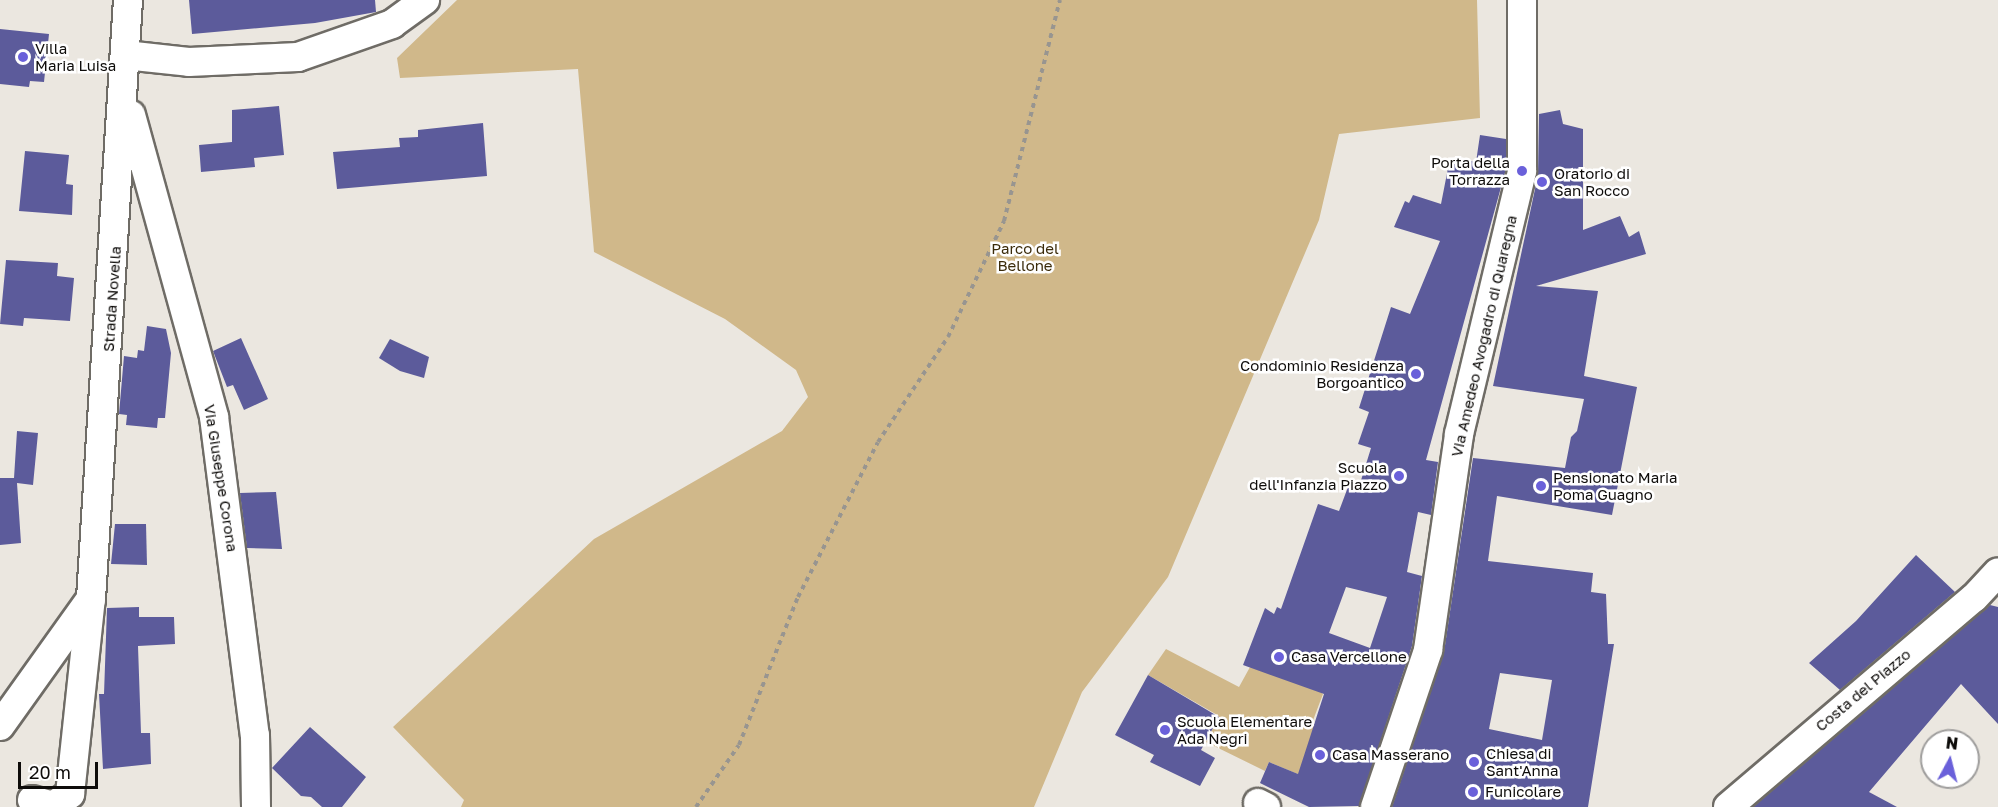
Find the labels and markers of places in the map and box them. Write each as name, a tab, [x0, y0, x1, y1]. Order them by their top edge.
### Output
place label: Villa Maria Luisa	[35, 39, 116, 74]
marker: Villa Maria Luisa	[16, 50, 30, 64]
place label: Porta della Torrazza	[1431, 153, 1510, 188]
marker: Porta della Torrazza	[1515, 164, 1529, 178]
place label: Oratorio di San Rocco	[1554, 164, 1630, 199]
marker: Oratorio di San Rocco	[1535, 175, 1549, 189]
place label: Condominio Residenza Borgoantico	[1240, 356, 1404, 391]
marker: Condominio Residenza Borgoantico	[1409, 367, 1423, 381]
place label: Scuola dell'Infanzia Piazzo	[1249, 458, 1387, 493]
place label: Pensionato Maria Poma Guagno	[1553, 468, 1678, 503]
marker: Scuola dell'Infanzia Piazzo	[1392, 469, 1406, 483]
marker: Pensionato Maria Poma Guagno	[1534, 479, 1548, 493]
place label: Casa Vercellone	[1291, 648, 1407, 666]
marker: Casa Vercellone	[1272, 650, 1286, 664]
place label: Scuola Elementare Ada Negri	[1177, 712, 1312, 747]
marker: Scuola Elementare Ada Negri	[1158, 723, 1172, 737]
place label: Chiesa di Sant'Anna	[1486, 744, 1558, 779]
place label: Casa Masserano	[1332, 746, 1449, 764]
marker: Casa Masserano	[1313, 748, 1327, 762]
marker: Chiesa di Sant'Anna	[1467, 755, 1481, 769]
place label: Funicolare	[1485, 783, 1561, 801]
marker: Funicolare	[1466, 785, 1480, 799]

